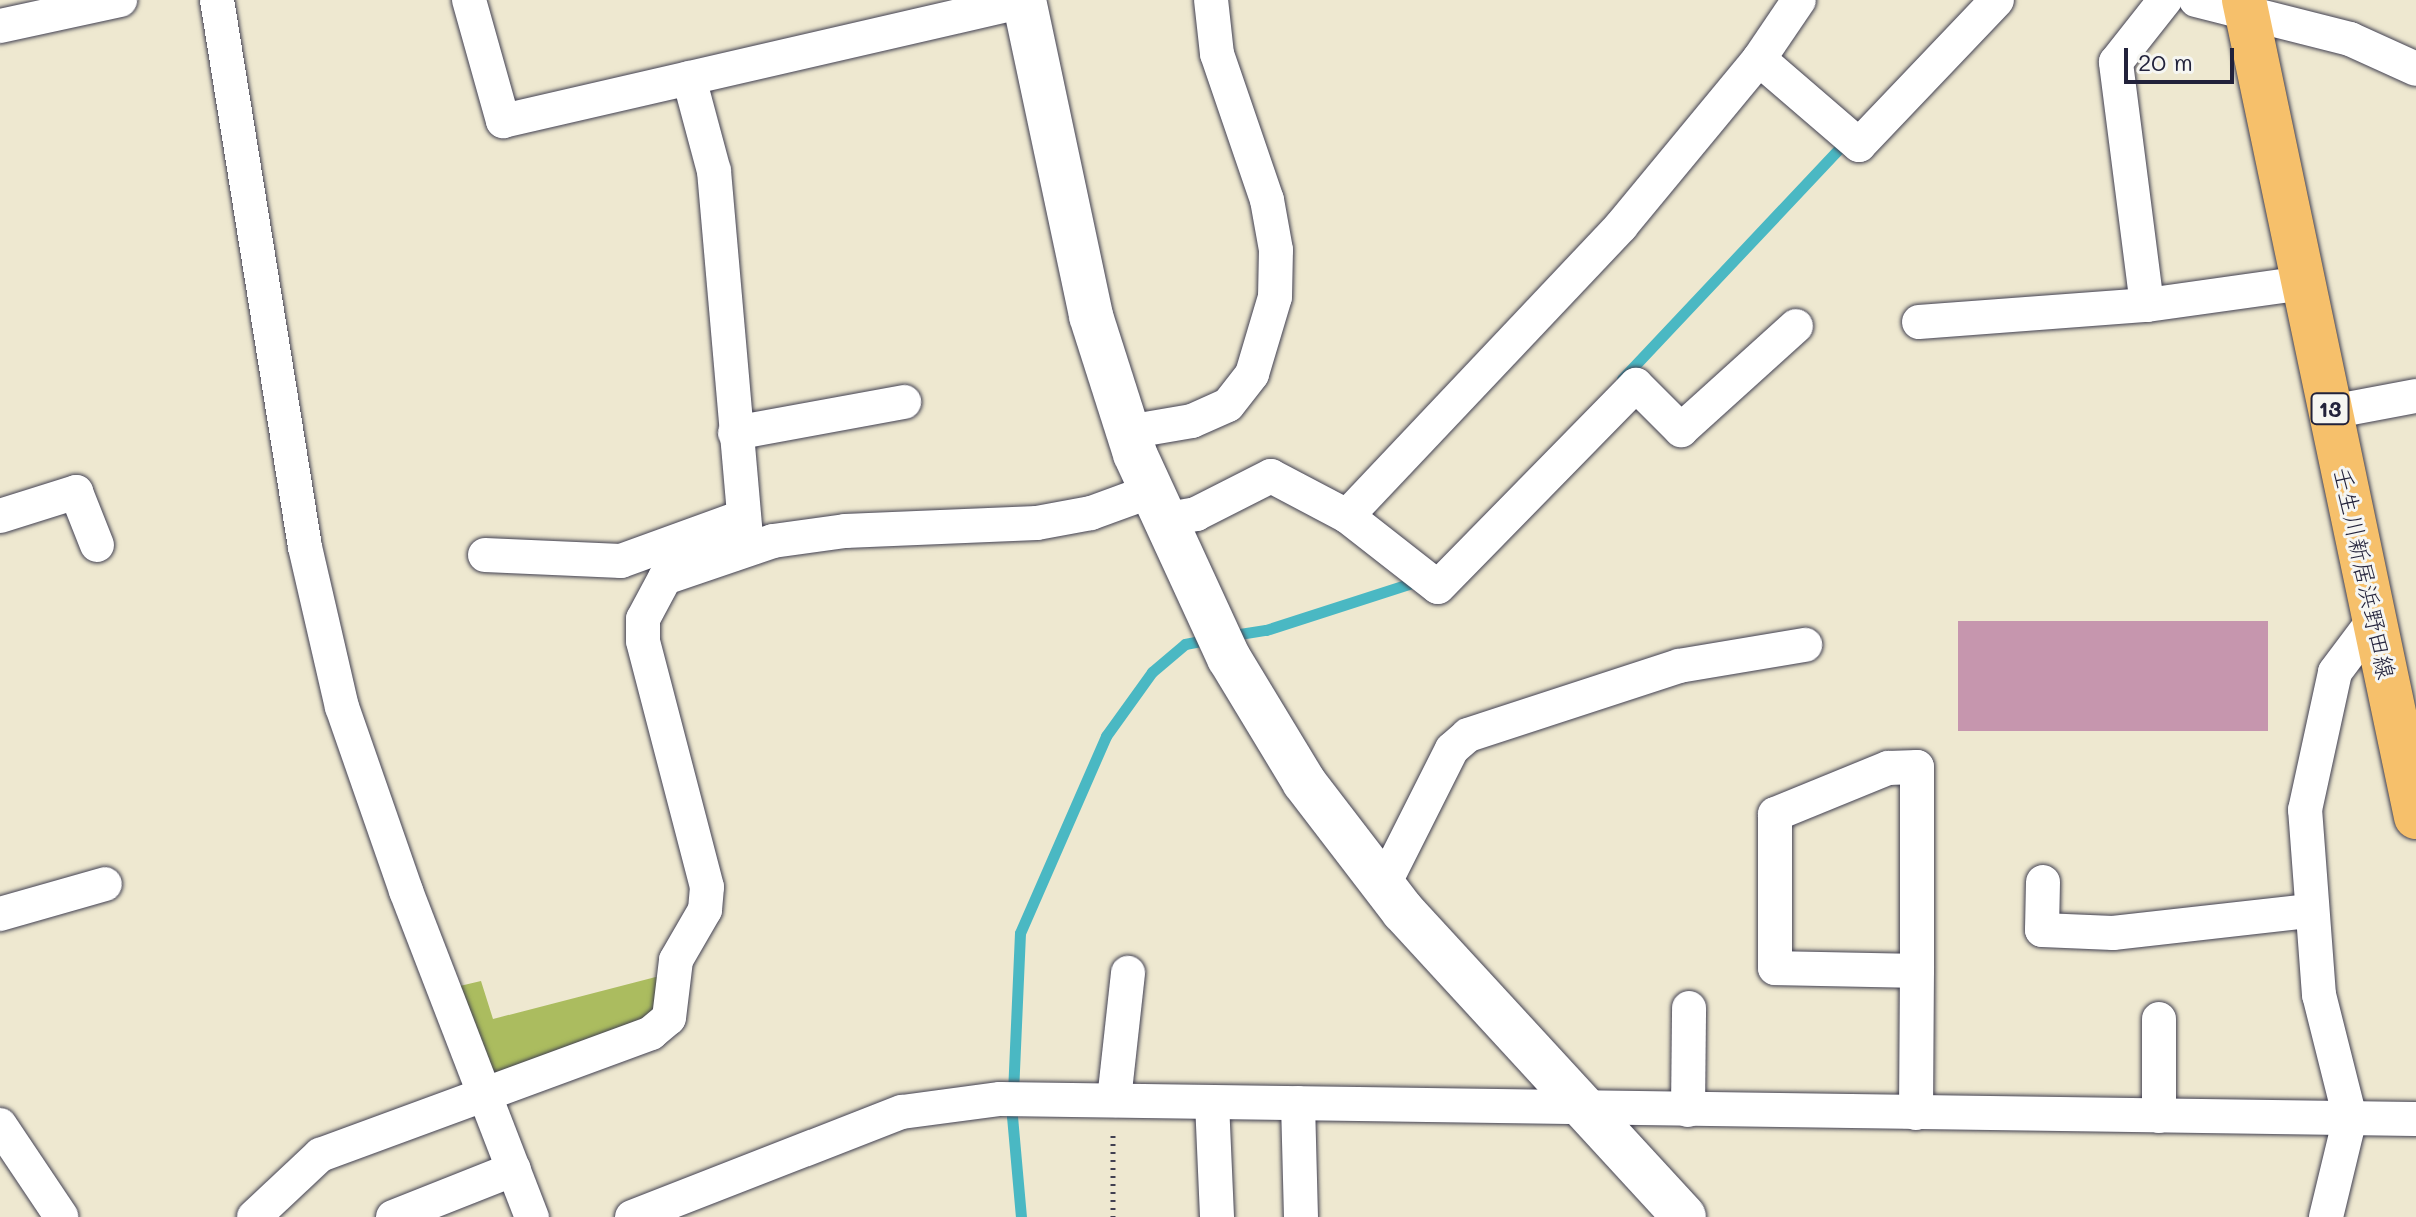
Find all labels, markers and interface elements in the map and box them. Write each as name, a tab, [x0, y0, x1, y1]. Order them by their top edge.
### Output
scale bar	[2128, 32, 2238, 82]
text: 20 m	[2138, 46, 2193, 77]
road number: 13	[2310, 391, 2350, 427]
street label: 壬生川新居浜野田線	[2328, 464, 2402, 682]

